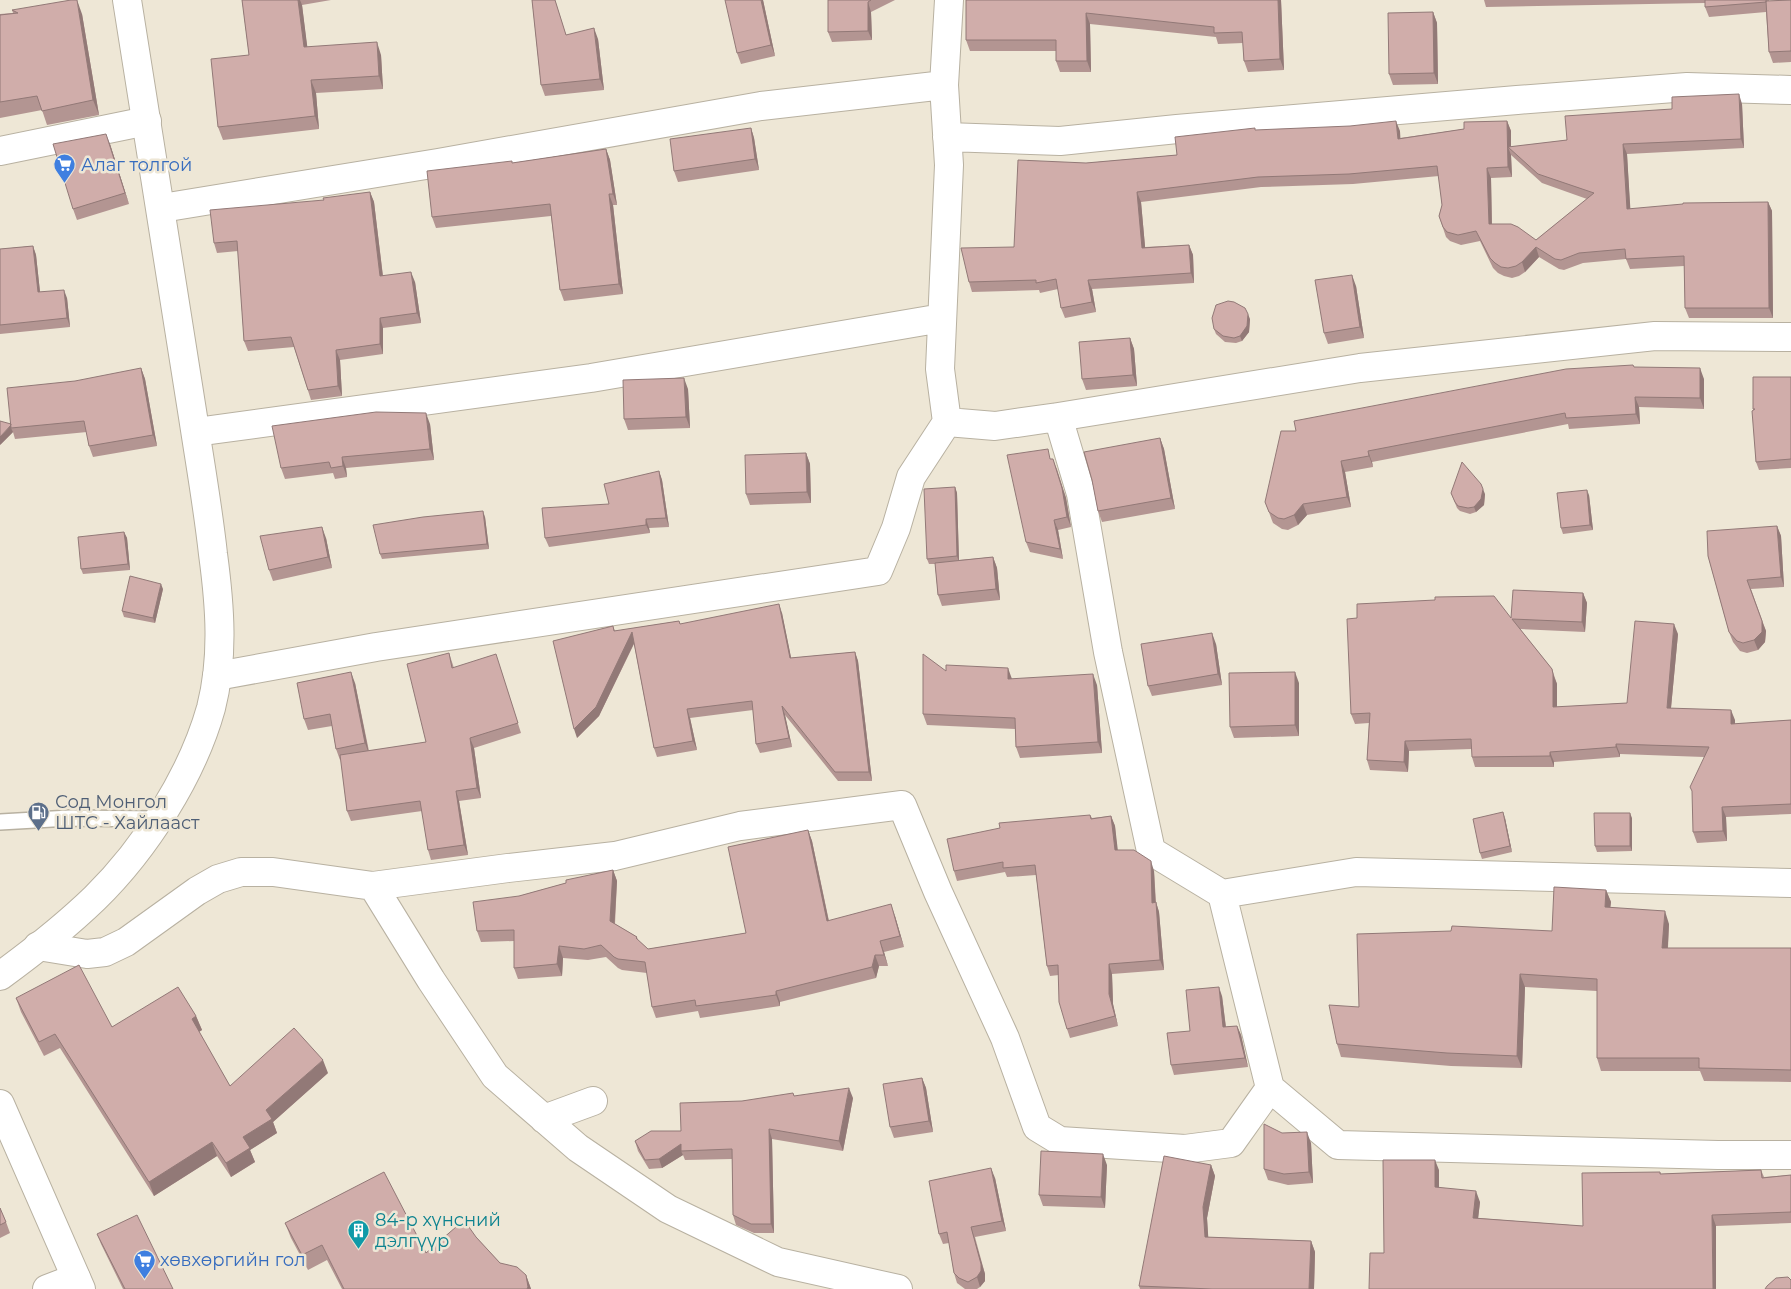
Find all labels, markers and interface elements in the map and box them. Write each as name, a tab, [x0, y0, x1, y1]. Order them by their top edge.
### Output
supermarket icon: Алаг толгой	[53, 153, 77, 184]
place label: Алаг толгой	[81, 154, 192, 176]
place label: Сод Монгол ШТС - Хайлааст	[55, 791, 200, 834]
fuel station icon: Сод Монгол ШТС - Хайлааст	[27, 800, 51, 831]
place label: 84-р хүнсний дэлгүүр	[375, 1209, 501, 1252]
building icon: 84-р хүнсний дэлгүүр	[347, 1218, 371, 1249]
supermarket icon: хөвхөргийн гол	[132, 1248, 156, 1279]
place label: хөвхөргийн гол	[160, 1249, 306, 1271]

